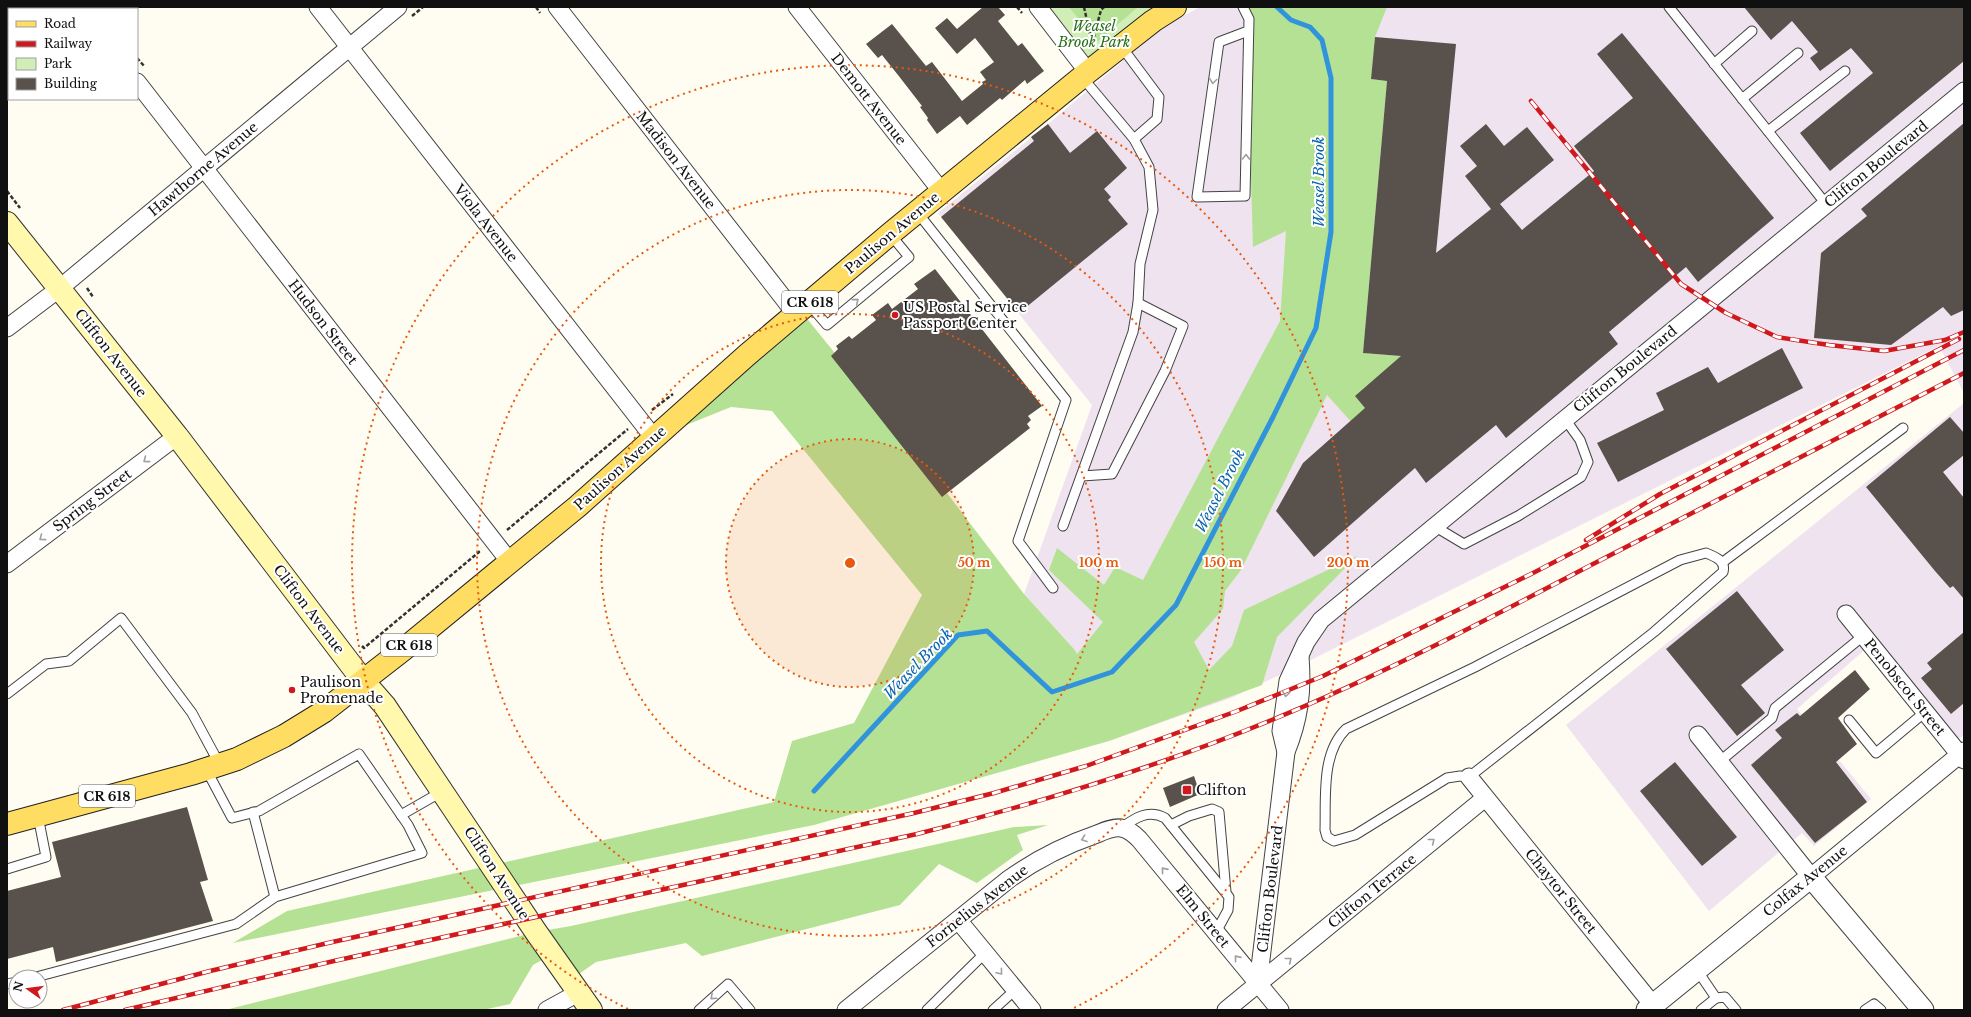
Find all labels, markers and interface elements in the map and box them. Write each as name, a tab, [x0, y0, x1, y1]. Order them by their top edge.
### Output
legend	[8, 8, 138, 100]
text: Road	[44, 16, 76, 31]
park label: Weasel Brook Park	[1057, 17, 1130, 51]
text: Railway	[44, 36, 93, 51]
street label: Demott Avenue	[827, 49, 911, 149]
text: Park	[44, 56, 72, 71]
text: Building	[44, 76, 98, 91]
one-way arrow	[1209, 78, 1218, 84]
street label: Madison Avenue	[632, 108, 720, 212]
street label: Clifton Boulevard	[1821, 116, 1932, 211]
street label: Hawthorne Avenue	[145, 118, 261, 220]
water label: Weasel Brook	[1309, 136, 1328, 228]
one-way arrow	[1242, 154, 1250, 160]
street label: Viola Avenue	[449, 180, 522, 265]
street label: Paulison Avenue	[841, 188, 943, 278]
street label: Hudson Street	[284, 276, 362, 369]
road number: CR 618	[782, 291, 838, 313]
one-way arrow	[851, 298, 859, 305]
place label: US Postal Service Passport Center	[903, 298, 1027, 332]
street label: Clifton Avenue	[71, 305, 151, 401]
marker: US Postal Service Passport Center	[890, 310, 900, 320]
street label: Clifton Boulevard	[1570, 321, 1681, 416]
street label: Paulison Avenue	[570, 422, 670, 514]
water label: Weasel Brook	[1190, 446, 1249, 536]
one-way arrow	[143, 455, 150, 462]
street label: Spring Street	[49, 464, 135, 535]
one-way arrow	[39, 533, 46, 541]
text: 50 m	[958, 555, 991, 570]
text: 100 m	[1079, 555, 1120, 570]
text: 150 m	[1204, 555, 1243, 570]
text: 200 m	[1327, 555, 1370, 570]
centre of rings	[843, 556, 857, 570]
street label: Clifton Avenue	[270, 561, 348, 657]
water label: Weasel Brook	[879, 624, 956, 703]
road number: CR 618	[381, 634, 437, 656]
street label: Penobscot Street	[1860, 635, 1950, 740]
place label: Paulison Promenade	[300, 673, 383, 707]
marker: Paulison Promenade	[287, 685, 297, 695]
one-way arrow	[1282, 690, 1291, 697]
place label: Clifton	[1196, 781, 1247, 799]
marker: Clifton	[1181, 784, 1193, 796]
road number: CR 618	[79, 785, 135, 807]
street label: Clifton Avenue	[460, 823, 534, 923]
street label: Clifton Boulevard	[1253, 824, 1287, 954]
one-way arrow	[1080, 834, 1087, 842]
one-way arrow	[1428, 839, 1435, 846]
street label: Colfax Avenue	[1759, 841, 1851, 921]
street label: Chaytor Street	[1521, 845, 1601, 938]
street label: Clifton Terrace	[1324, 850, 1420, 932]
street label: Fornelius Avenue	[923, 861, 1031, 951]
one-way arrow	[1162, 867, 1169, 874]
street label: Elm Street	[1172, 881, 1234, 952]
one-way arrow	[1235, 956, 1242, 963]
one-way arrow	[1284, 957, 1291, 964]
one-way arrow	[996, 967, 1003, 975]
north arrow	[8, 969, 48, 1009]
text: N	[10, 979, 26, 993]
one-way arrow	[710, 992, 718, 1000]

